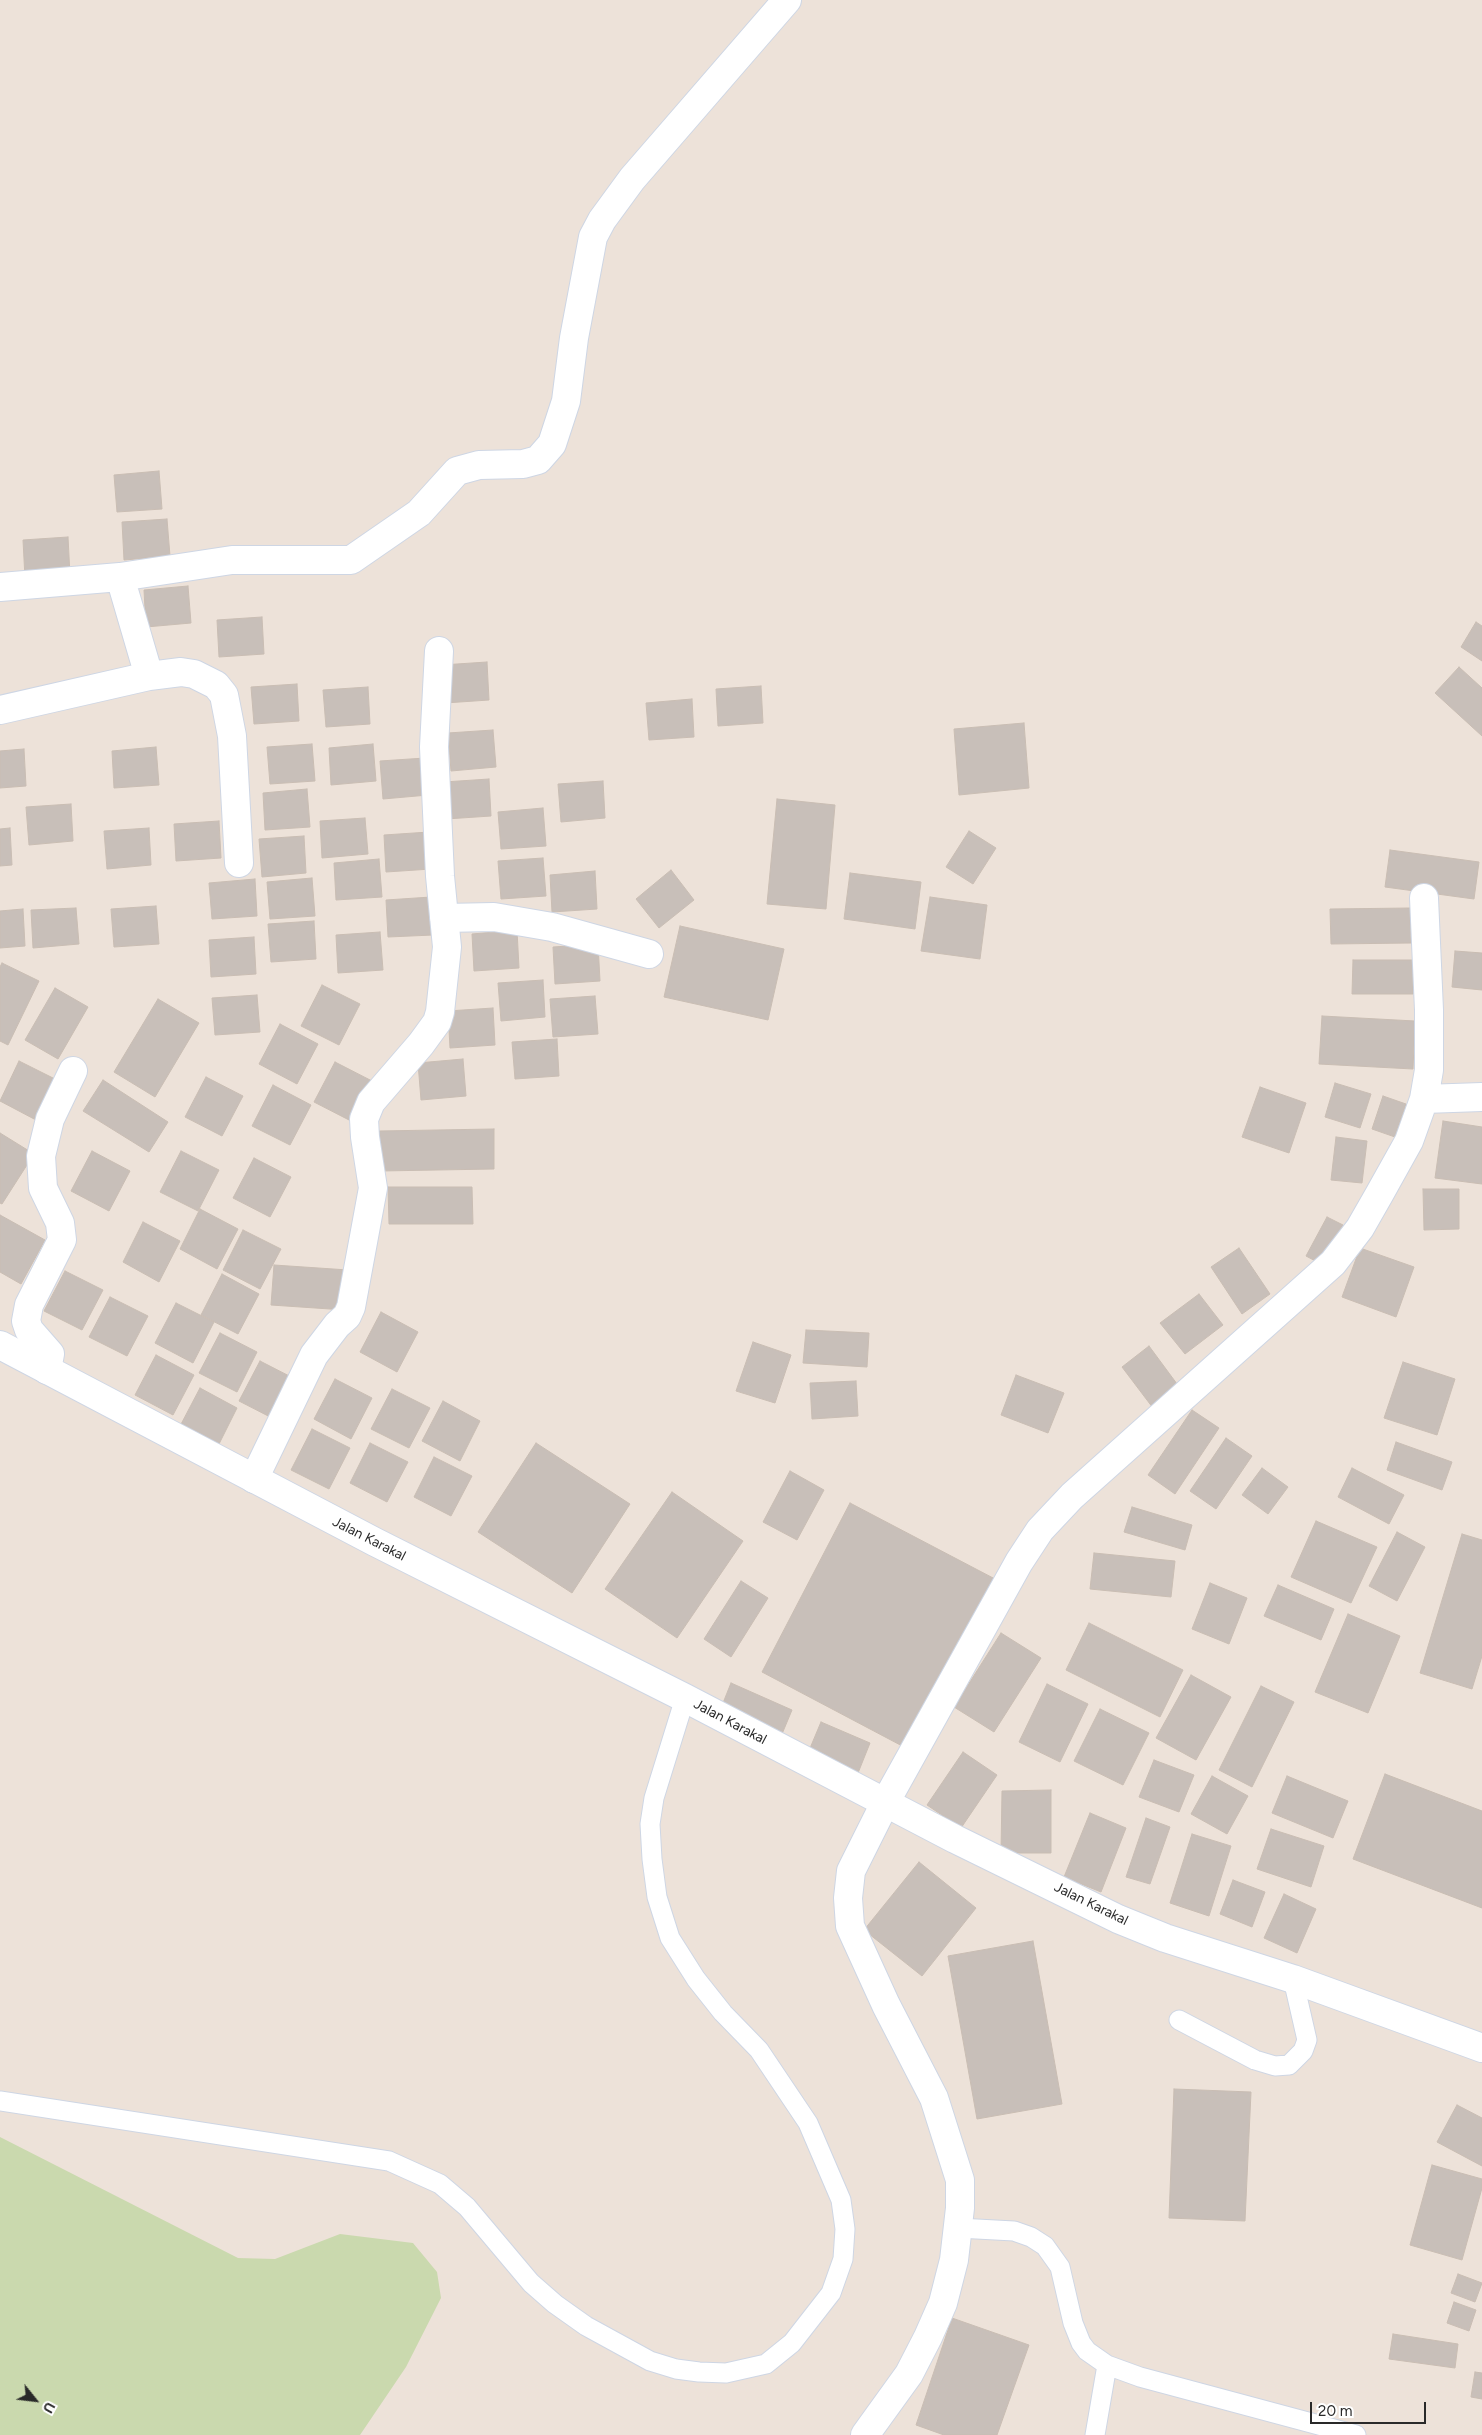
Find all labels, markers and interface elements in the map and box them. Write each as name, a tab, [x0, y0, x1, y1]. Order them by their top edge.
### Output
street label: Jalan Karakal	[329, 1513, 409, 1565]
street label: Jalan Karakal	[691, 1696, 769, 1748]
street label: Jalan Karakal	[1051, 1879, 1131, 1929]
north arrow	[10, 2375, 60, 2425]
scale bar	[1312, 2392, 1428, 2424]
text: U	[39, 2399, 58, 2416]
text: 20 m	[1318, 2402, 1352, 2420]

